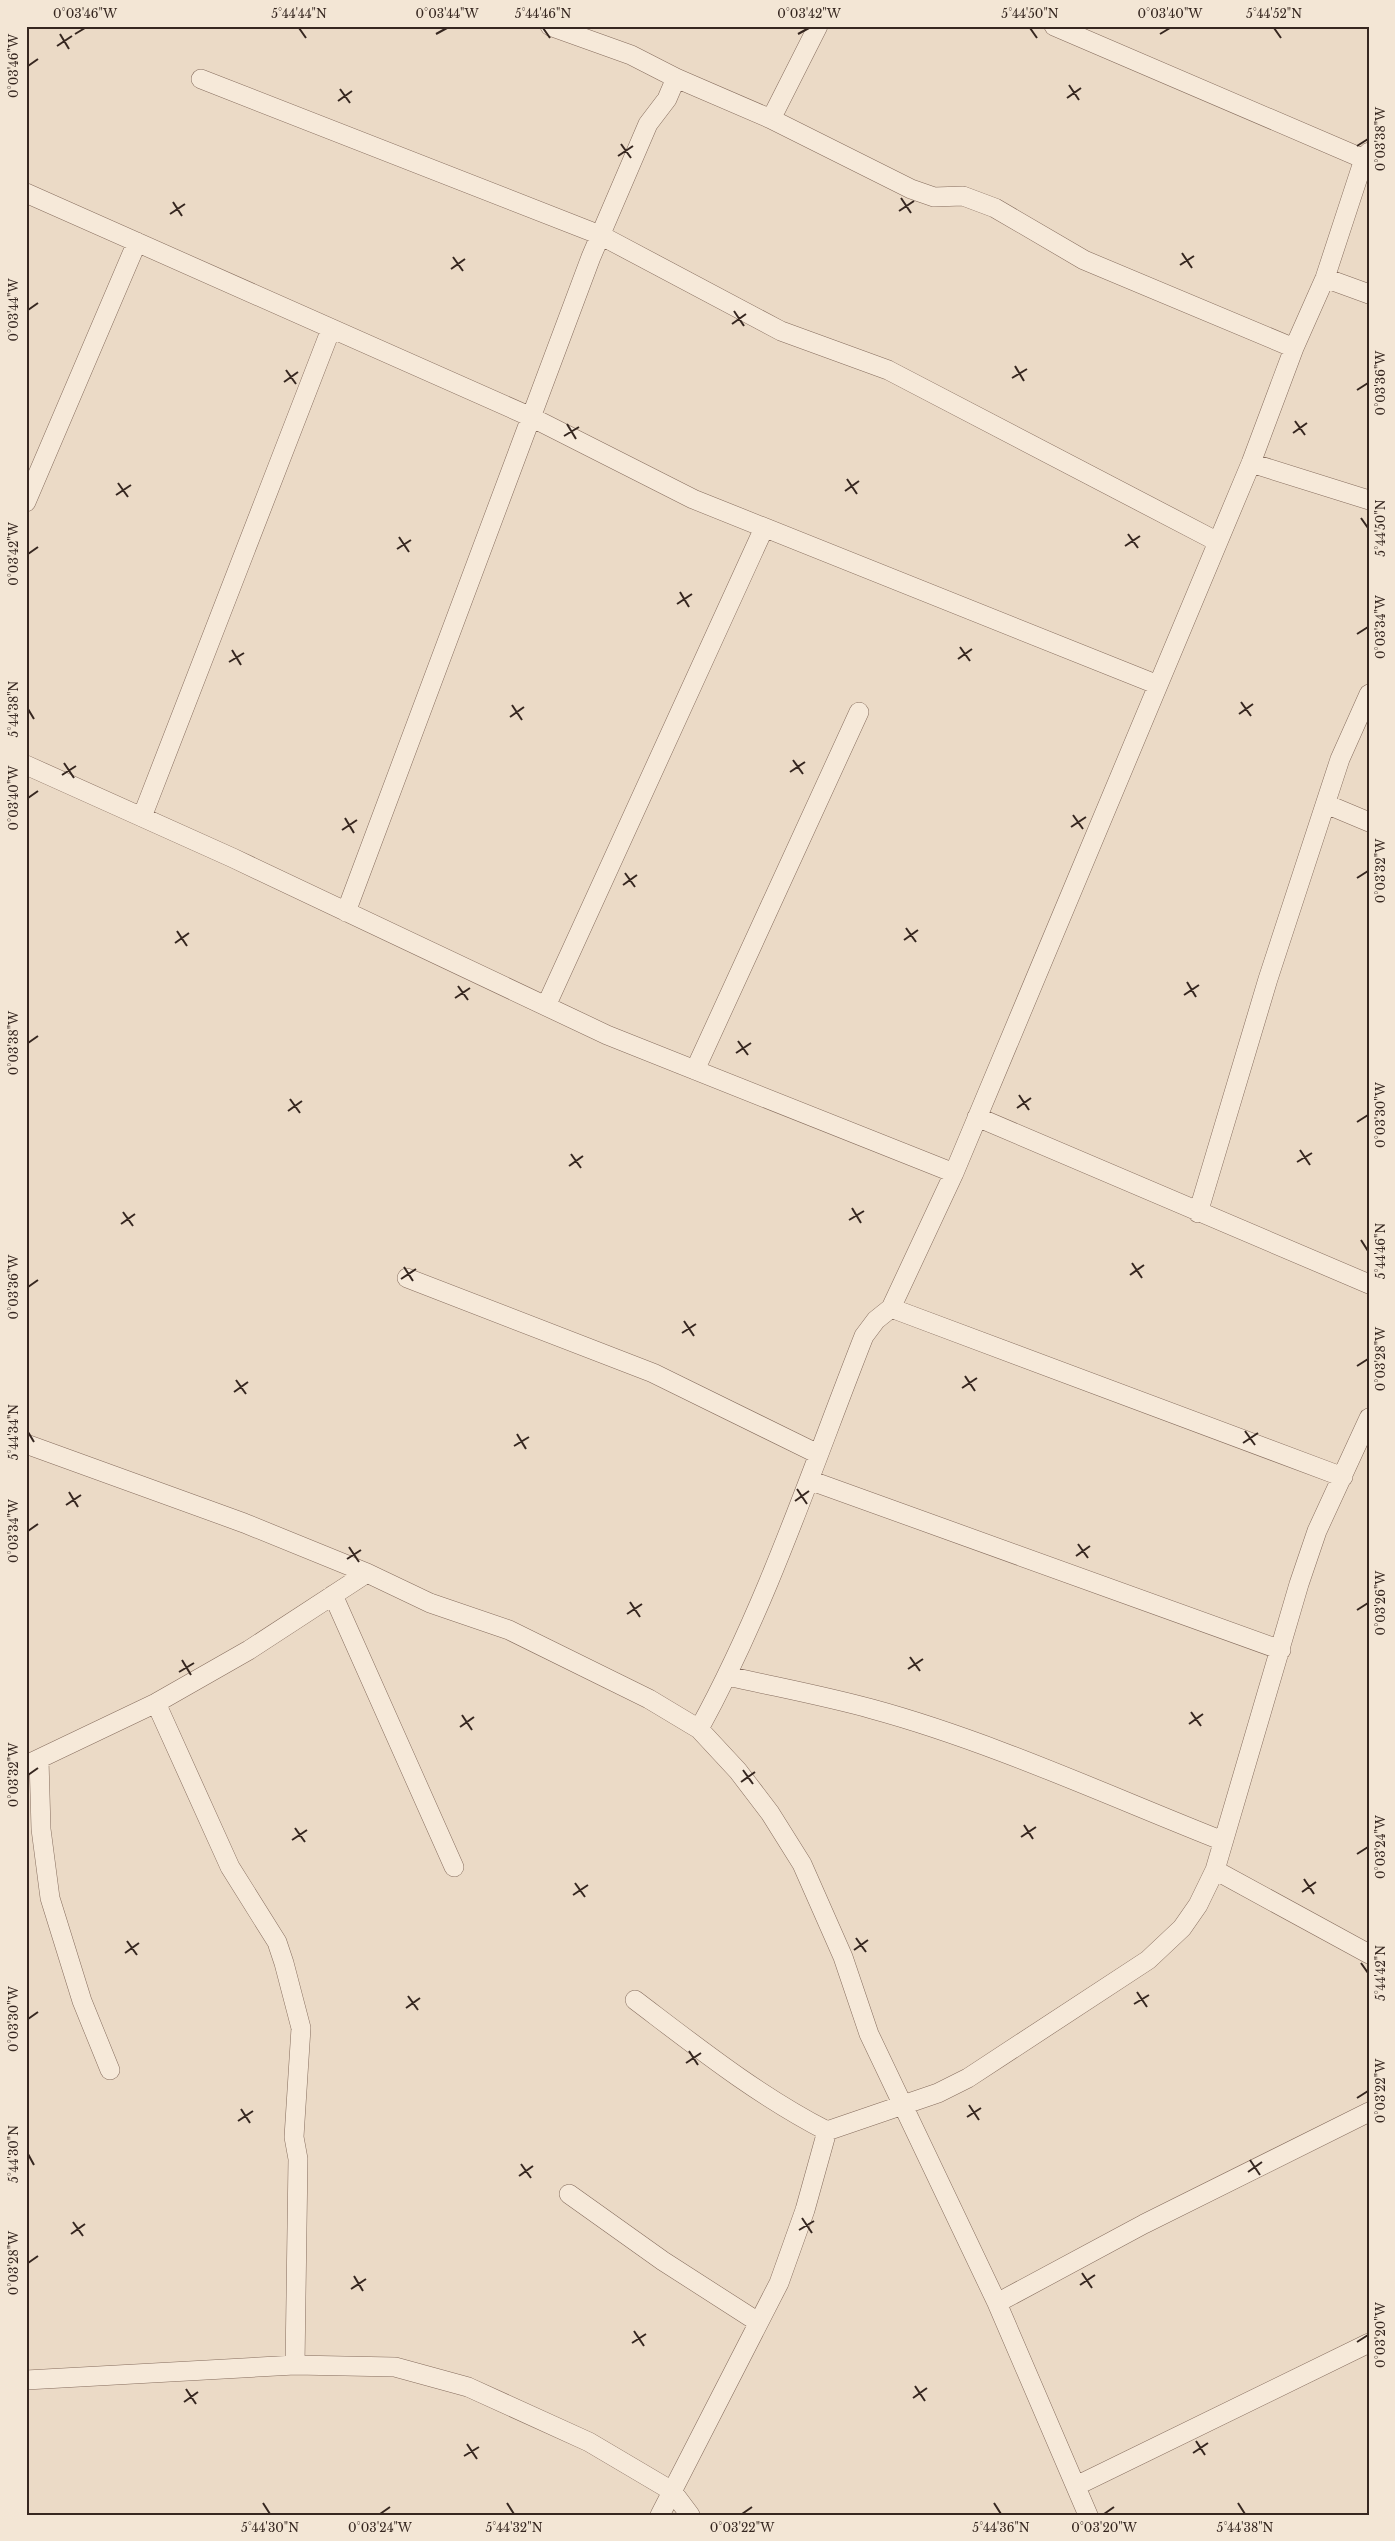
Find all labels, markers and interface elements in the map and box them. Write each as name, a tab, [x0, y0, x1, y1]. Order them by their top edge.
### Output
text: 0°03'46"W	[53, 6, 118, 21]
text: 5°44'44"N	[271, 6, 327, 21]
text: 0°03'44"W	[415, 6, 479, 21]
text: 5°44'46"N	[515, 6, 571, 21]
text: 0°03'42"W	[777, 6, 842, 21]
text: 5°44'50"N	[1001, 6, 1059, 21]
text: 0°03'40"W	[1138, 6, 1203, 21]
text: 5°44'52"N	[1246, 6, 1302, 21]
text: 0°03'46"W	[6, 33, 21, 98]
text: 0°03'38"W	[1373, 106, 1388, 171]
text: 0°03'44"W	[6, 278, 21, 342]
text: 0°03'36"W	[1373, 350, 1388, 415]
text: 5°44'50"N	[1373, 499, 1388, 557]
text: 0°03'42"W	[6, 521, 21, 586]
text: 0°03'34"W	[1373, 594, 1388, 659]
text: 5°44'38"N	[6, 680, 21, 737]
text: 0°03'40"W	[6, 765, 21, 830]
text: 0°03'32"W	[1373, 838, 1388, 903]
text: 0°03'38"W	[6, 1010, 21, 1075]
text: 0°03'30"W	[1373, 1081, 1388, 1148]
text: 5°44'46"N	[1373, 1223, 1388, 1279]
text: 0°03'36"W	[6, 1254, 21, 1319]
text: 0°03'28"W	[1373, 1326, 1388, 1391]
text: 5°44'34"N	[6, 1404, 21, 1460]
text: 0°03'34"W	[6, 1498, 21, 1563]
text: 0°03'26"W	[1373, 1570, 1388, 1635]
text: 0°03'32"W	[6, 1742, 21, 1807]
text: 0°03'24"W	[1373, 1814, 1388, 1879]
text: 5°44'42"N	[1373, 1945, 1388, 2001]
text: 0°03'30"W	[6, 1985, 21, 2052]
text: 0°03'22"W	[1373, 2058, 1388, 2123]
text: 5°44'30"N	[6, 2125, 21, 2183]
text: 0°03'28"W	[6, 2230, 21, 2295]
text: 0°03'20"W	[1373, 2301, 1388, 2368]
text: 5°44'30"N	[241, 2520, 299, 2535]
text: 0°03'24"W	[348, 2520, 413, 2535]
text: 5°44'32"N	[486, 2520, 543, 2535]
text: 0°03'22"W	[710, 2520, 775, 2535]
text: 5°44'36"N	[972, 2520, 1030, 2535]
text: 0°03'20"W	[1071, 2520, 1138, 2535]
text: 5°44'38"N	[1217, 2520, 1274, 2535]

